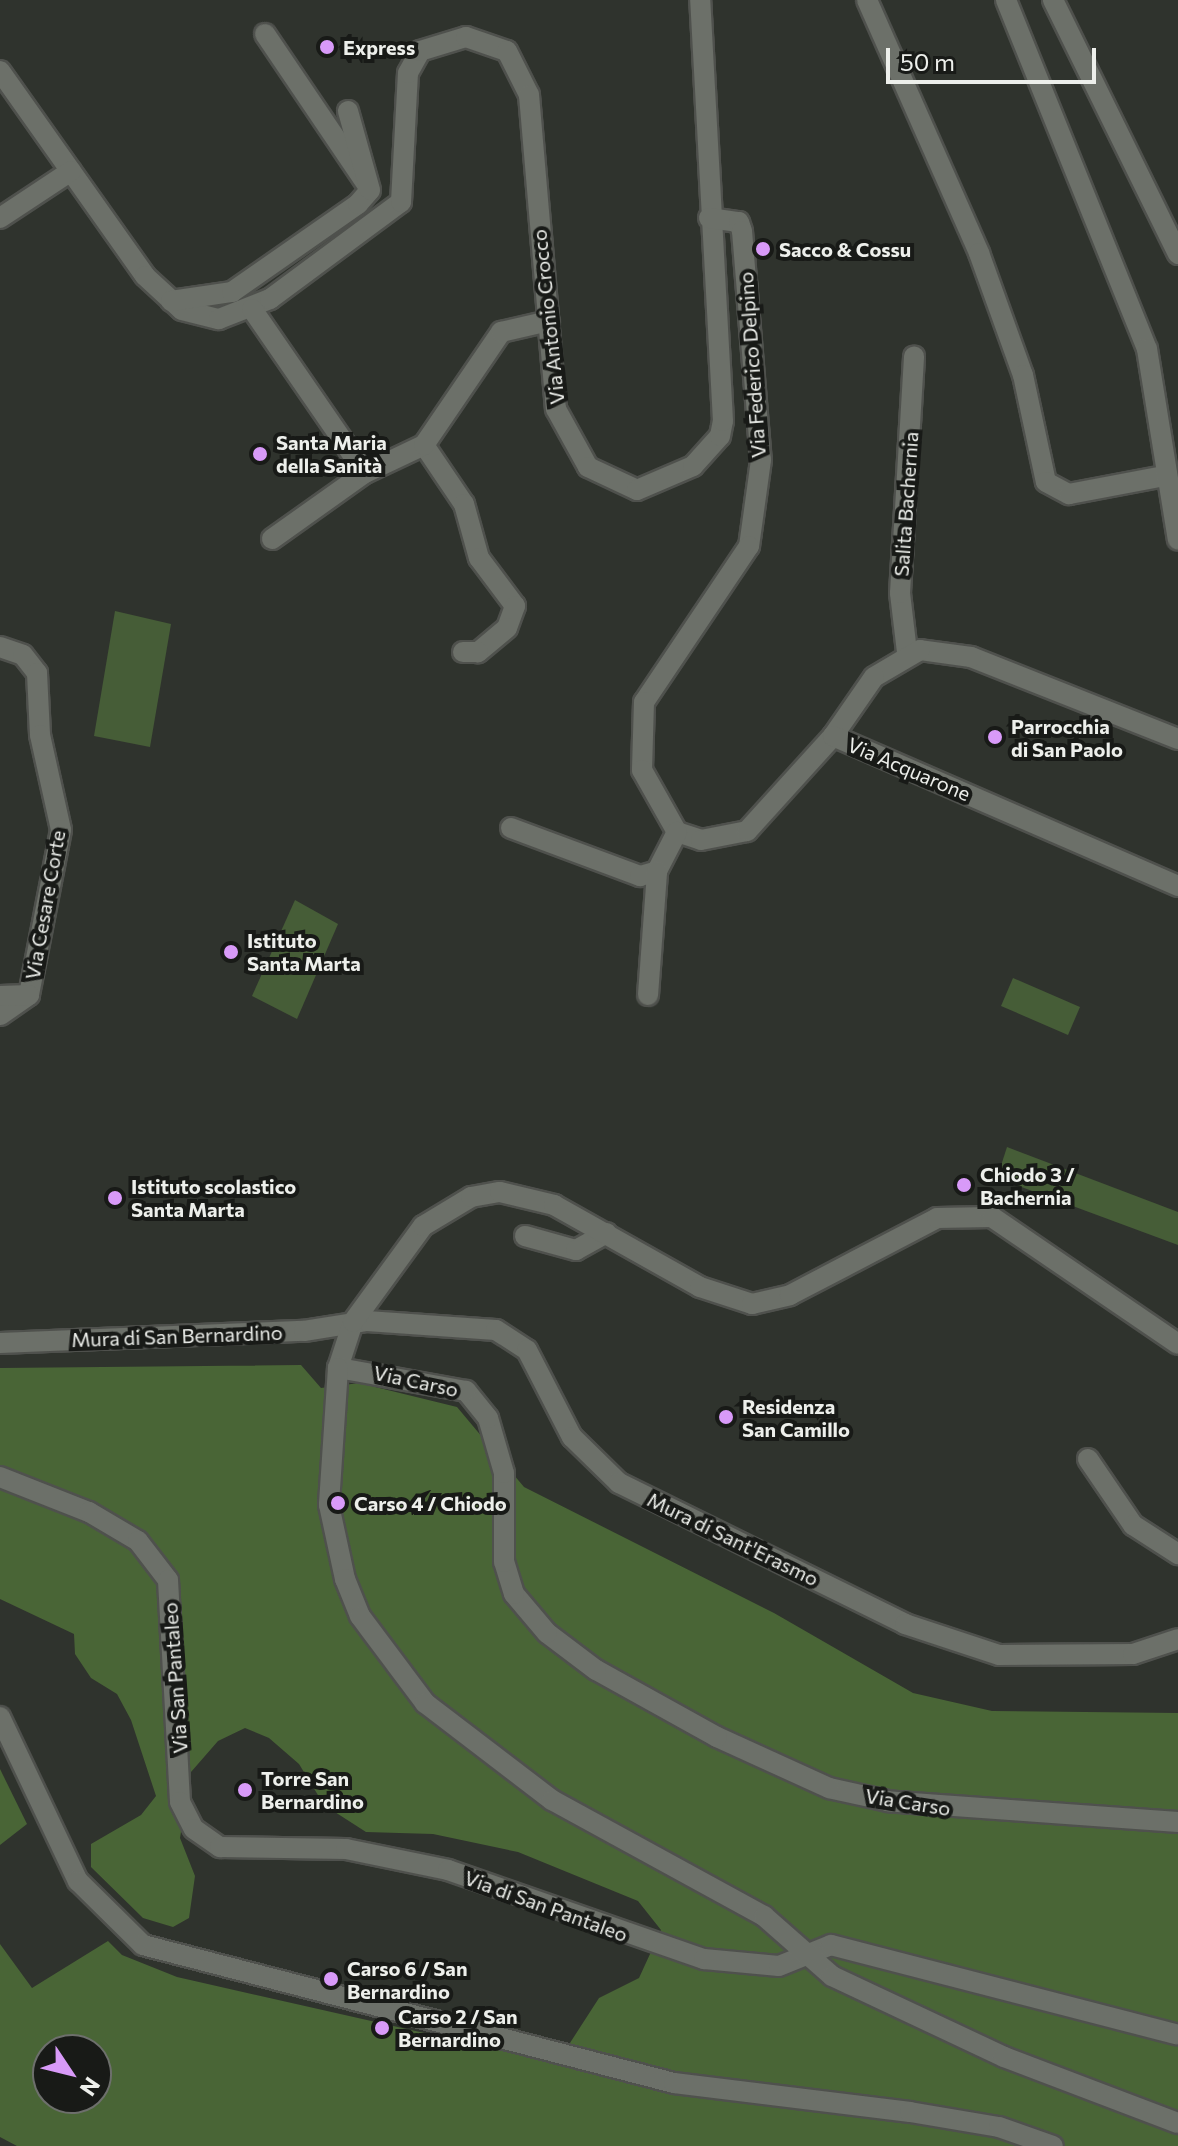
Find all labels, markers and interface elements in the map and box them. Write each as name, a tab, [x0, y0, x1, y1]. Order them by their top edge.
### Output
scale bar	[890, 32, 1100, 82]
place label: Express	[343, 35, 415, 59]
marker: Express	[318, 38, 336, 56]
text: 50 m	[900, 47, 955, 76]
street label: Via Antonio Crocco	[527, 228, 569, 406]
place label: Sacco & Cossu	[779, 237, 911, 261]
marker: Sacco & Cossu	[754, 240, 772, 258]
street label: Via Federico Delpino	[734, 271, 770, 459]
place label: Santa Maria della Sanità	[276, 430, 387, 477]
street label: Salita Bachernia	[889, 431, 923, 577]
marker: Santa Maria della Sanità	[251, 445, 269, 463]
place label: Parrocchia di San Paolo	[1011, 714, 1123, 761]
marker: Parrocchia di San Paolo	[986, 728, 1004, 746]
street label: Via Acquarone	[844, 732, 974, 806]
street label: Via Cesare Corte	[20, 828, 70, 982]
place label: Istituto Santa Marta	[247, 928, 361, 975]
marker: Istituto Santa Marta	[222, 943, 240, 961]
place label: Chiodo 3 / Bachernia	[980, 1162, 1075, 1209]
place label: Istituto scolastico Santa Marta	[131, 1174, 296, 1221]
marker: Chiodo 3 / Bachernia	[955, 1176, 973, 1194]
marker: Istituto scolastico Santa Marta	[106, 1189, 124, 1207]
street label: Mura di San Bernardino	[71, 1320, 283, 1352]
street label: Via Carso	[371, 1360, 461, 1402]
place label: Residenza San Camillo	[742, 1394, 850, 1441]
marker: Residenza San Camillo	[717, 1408, 735, 1426]
street label: Mura di Sant'Erasmo	[644, 1487, 822, 1591]
place label: Carso 4 / Chiodo	[354, 1491, 507, 1515]
marker: Carso 4 / Chiodo	[329, 1494, 347, 1512]
street label: Via San Pantaleo	[158, 1602, 192, 1754]
place label: Torre San Bernardino	[261, 1766, 364, 1813]
marker: Torre San Bernardino	[236, 1781, 254, 1799]
street label: Via Carso	[864, 1783, 952, 1821]
street label: Via di San Pantaleo	[461, 1865, 631, 1947]
place label: Carso 6 / San Bernardino	[347, 1956, 467, 2003]
marker: Carso 6 / San Bernardino	[322, 1970, 340, 1988]
place label: Carso 2 / San Bernardino	[398, 2004, 517, 2051]
marker: Carso 2 / San Bernardino	[373, 2019, 391, 2037]
north arrow	[32, 2034, 112, 2114]
text: N	[75, 2072, 106, 2101]

